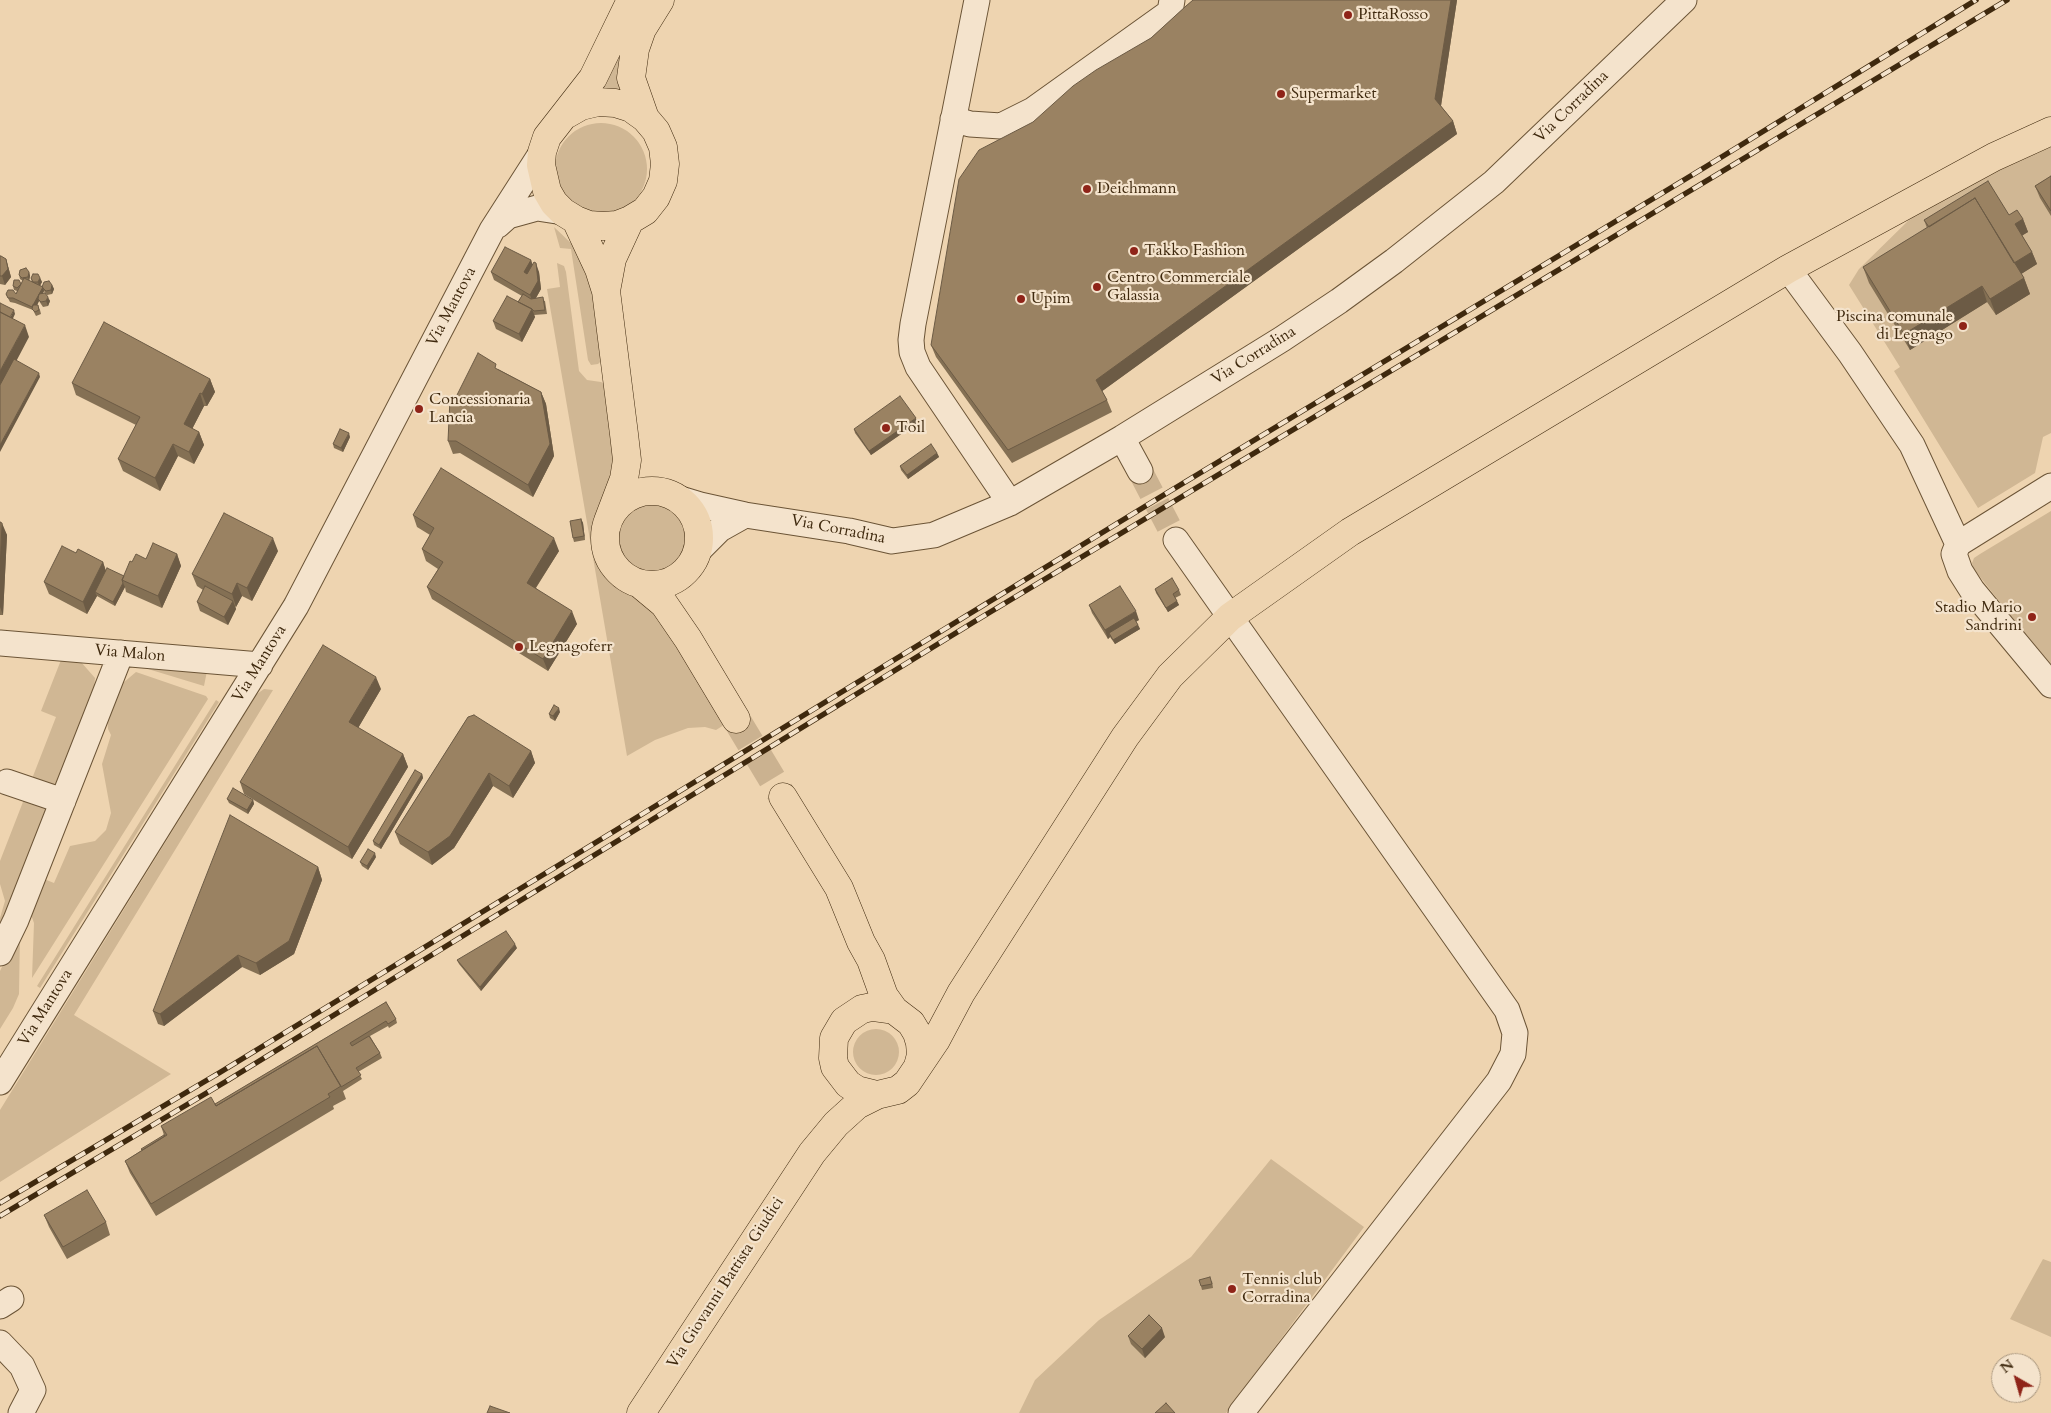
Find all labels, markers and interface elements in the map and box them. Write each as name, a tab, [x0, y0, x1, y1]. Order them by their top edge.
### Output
place label: PittaRosso	[1358, 5, 1428, 25]
marker: PittaRosso	[1342, 9, 1354, 21]
street label: Via Corradina	[1531, 67, 1613, 147]
place label: Supermarket	[1291, 84, 1377, 104]
marker: Supermarket	[1275, 88, 1287, 100]
place label: Deichmann	[1097, 179, 1176, 199]
marker: Deichmann	[1081, 183, 1093, 195]
place label: Takko Fashion	[1144, 241, 1245, 261]
marker: Takko Fashion	[1128, 245, 1140, 257]
street label: Via Mantova	[423, 264, 481, 350]
place label: Centro Commerciale Galassia	[1107, 268, 1251, 306]
marker: Centro Commerciale Galassia	[1091, 281, 1103, 293]
place label: Upim	[1031, 289, 1071, 309]
marker: Upim	[1015, 293, 1027, 305]
place label: Piscina comunale di Legnago	[1836, 307, 1953, 345]
marker: Piscina comunale di Legnago	[1957, 320, 1969, 332]
street label: Via Corradina	[1208, 322, 1300, 390]
place label: Concessionaria Lancia	[429, 390, 531, 428]
marker: Concessionaria Lancia	[413, 403, 425, 415]
place label: Toil	[896, 418, 925, 438]
marker: Toil	[880, 422, 892, 434]
street label: Via Corradina	[789, 511, 887, 549]
place label: Stadio Mario Sandrini	[1935, 598, 2022, 636]
marker: Stadio Mario Sandrini	[2026, 611, 2038, 623]
street label: Via Mantova	[229, 622, 291, 706]
place label: Legnagoferr	[529, 637, 612, 657]
street label: Via Malon	[94, 641, 166, 667]
marker: Legnagoferr	[513, 641, 525, 653]
street label: Via Mantova	[15, 966, 77, 1050]
street label: Via Giovanni Battista Giudici	[663, 1194, 789, 1372]
place label: Tennis club Corradina	[1242, 1270, 1322, 1308]
marker: Tennis club Corradina	[1226, 1283, 1238, 1295]
north arrow	[1991, 1353, 2041, 1403]
text: N	[1996, 1355, 2018, 1378]

